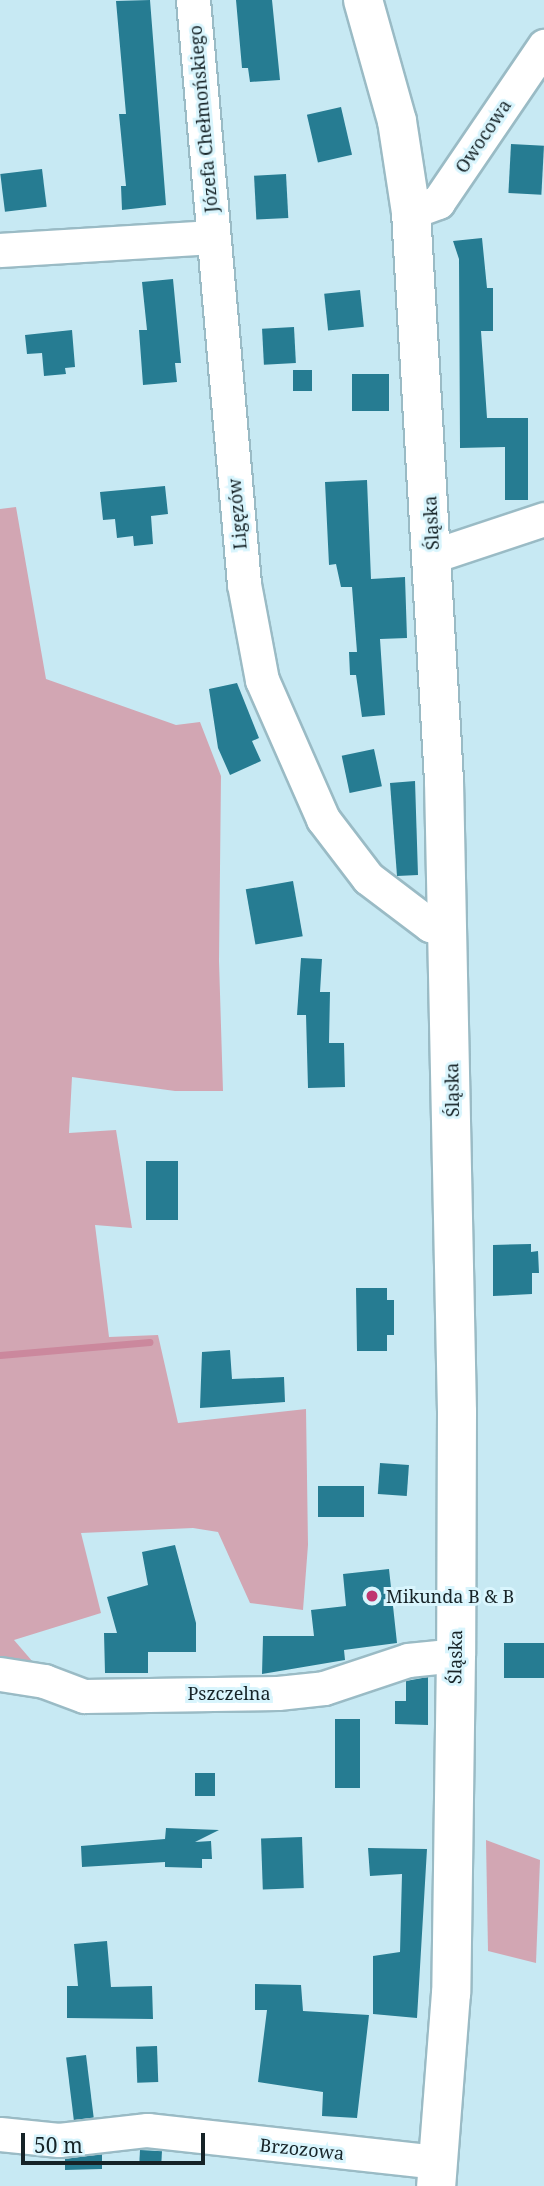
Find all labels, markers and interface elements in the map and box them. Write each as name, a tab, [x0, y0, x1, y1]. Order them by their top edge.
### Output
street label: Józefa Chełmońskiego	[184, 24, 222, 214]
street label: Owocowa	[451, 95, 515, 177]
street label: Ligęzów	[223, 478, 251, 550]
street label: Śląska	[419, 495, 443, 551]
street label: Śląska	[441, 1063, 463, 1117]
place label: Mikunda B & B	[386, 1585, 514, 1607]
marker: Mikunda B & B	[364, 1588, 380, 1604]
street label: Śląska	[444, 1630, 466, 1684]
street label: Pszczelna	[187, 1682, 271, 1704]
scale bar	[24, 2120, 208, 2164]
text: 50 m	[34, 2131, 83, 2159]
street label: Brzozowa	[259, 2134, 345, 2164]

